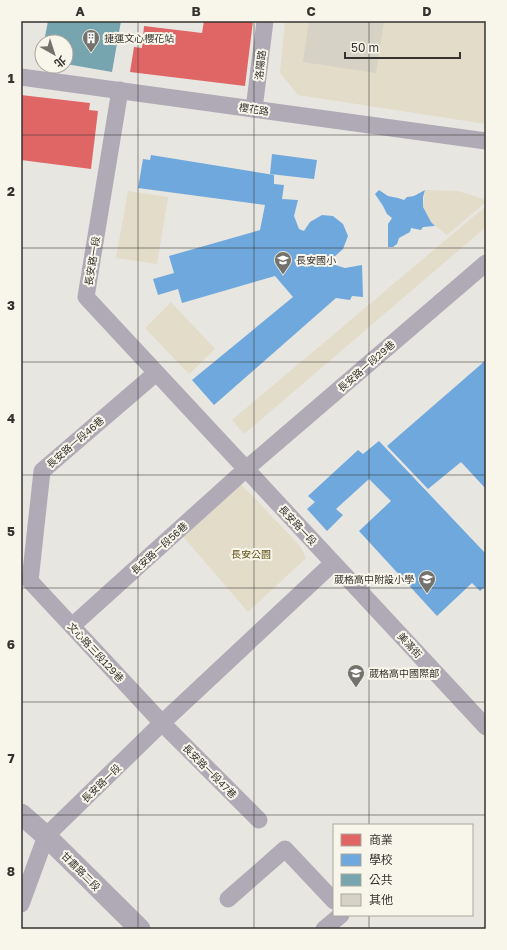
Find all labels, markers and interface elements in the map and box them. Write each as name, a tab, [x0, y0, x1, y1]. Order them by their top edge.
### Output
text: A	[75, 3, 85, 19]
text: B	[191, 3, 201, 19]
text: C	[306, 3, 316, 19]
text: D	[422, 3, 432, 19]
building icon: 捷運文心櫻花站	[81, 28, 101, 53]
place label: 捷運文心櫻花站	[104, 32, 174, 44]
north arrow	[34, 34, 74, 74]
scale bar	[345, 34, 460, 60]
text: 50 m	[351, 40, 379, 55]
street label: 洛陽路	[252, 49, 268, 81]
text: 北	[52, 54, 69, 71]
text: 1	[8, 70, 15, 86]
street label: 櫻花路	[238, 101, 270, 117]
text: 2	[7, 183, 15, 199]
street label: 長安路一段	[82, 235, 102, 287]
school or university icon: 長安國小	[273, 250, 293, 275]
place label: 長安國小	[296, 254, 336, 266]
text: 3	[7, 297, 15, 313]
street label: 長安路一段29巷	[335, 338, 397, 394]
text: 4	[7, 410, 15, 426]
street label: 長安路一段46巷	[44, 414, 106, 470]
street label: 長安路一段	[277, 503, 319, 547]
street label: 長安路一段56巷	[128, 519, 190, 577]
text: 5	[7, 523, 15, 539]
park label: 長安公園	[231, 548, 271, 560]
school or university icon: 葳格高中附設小學	[417, 569, 437, 594]
place label: 葳格高中附設小學	[334, 573, 414, 585]
street label: 文心路三段129巷	[65, 620, 127, 684]
street label: 美滿街	[395, 630, 425, 660]
text: 6	[7, 636, 15, 652]
school or university icon: 葳格高中國際部	[346, 663, 366, 688]
place label: 葳格高中國際部	[369, 667, 439, 679]
street label: 長安路一段47巷	[181, 742, 239, 800]
text: 7	[7, 750, 15, 766]
street label: 長安路一段	[79, 761, 123, 805]
legend	[333, 824, 473, 916]
text: 商業	[369, 832, 393, 847]
street label: 甘肅路二段	[59, 849, 103, 893]
text: 學校	[369, 852, 393, 867]
text: 8	[7, 863, 15, 879]
text: 公共	[369, 872, 393, 887]
text: 其他	[369, 892, 393, 907]

